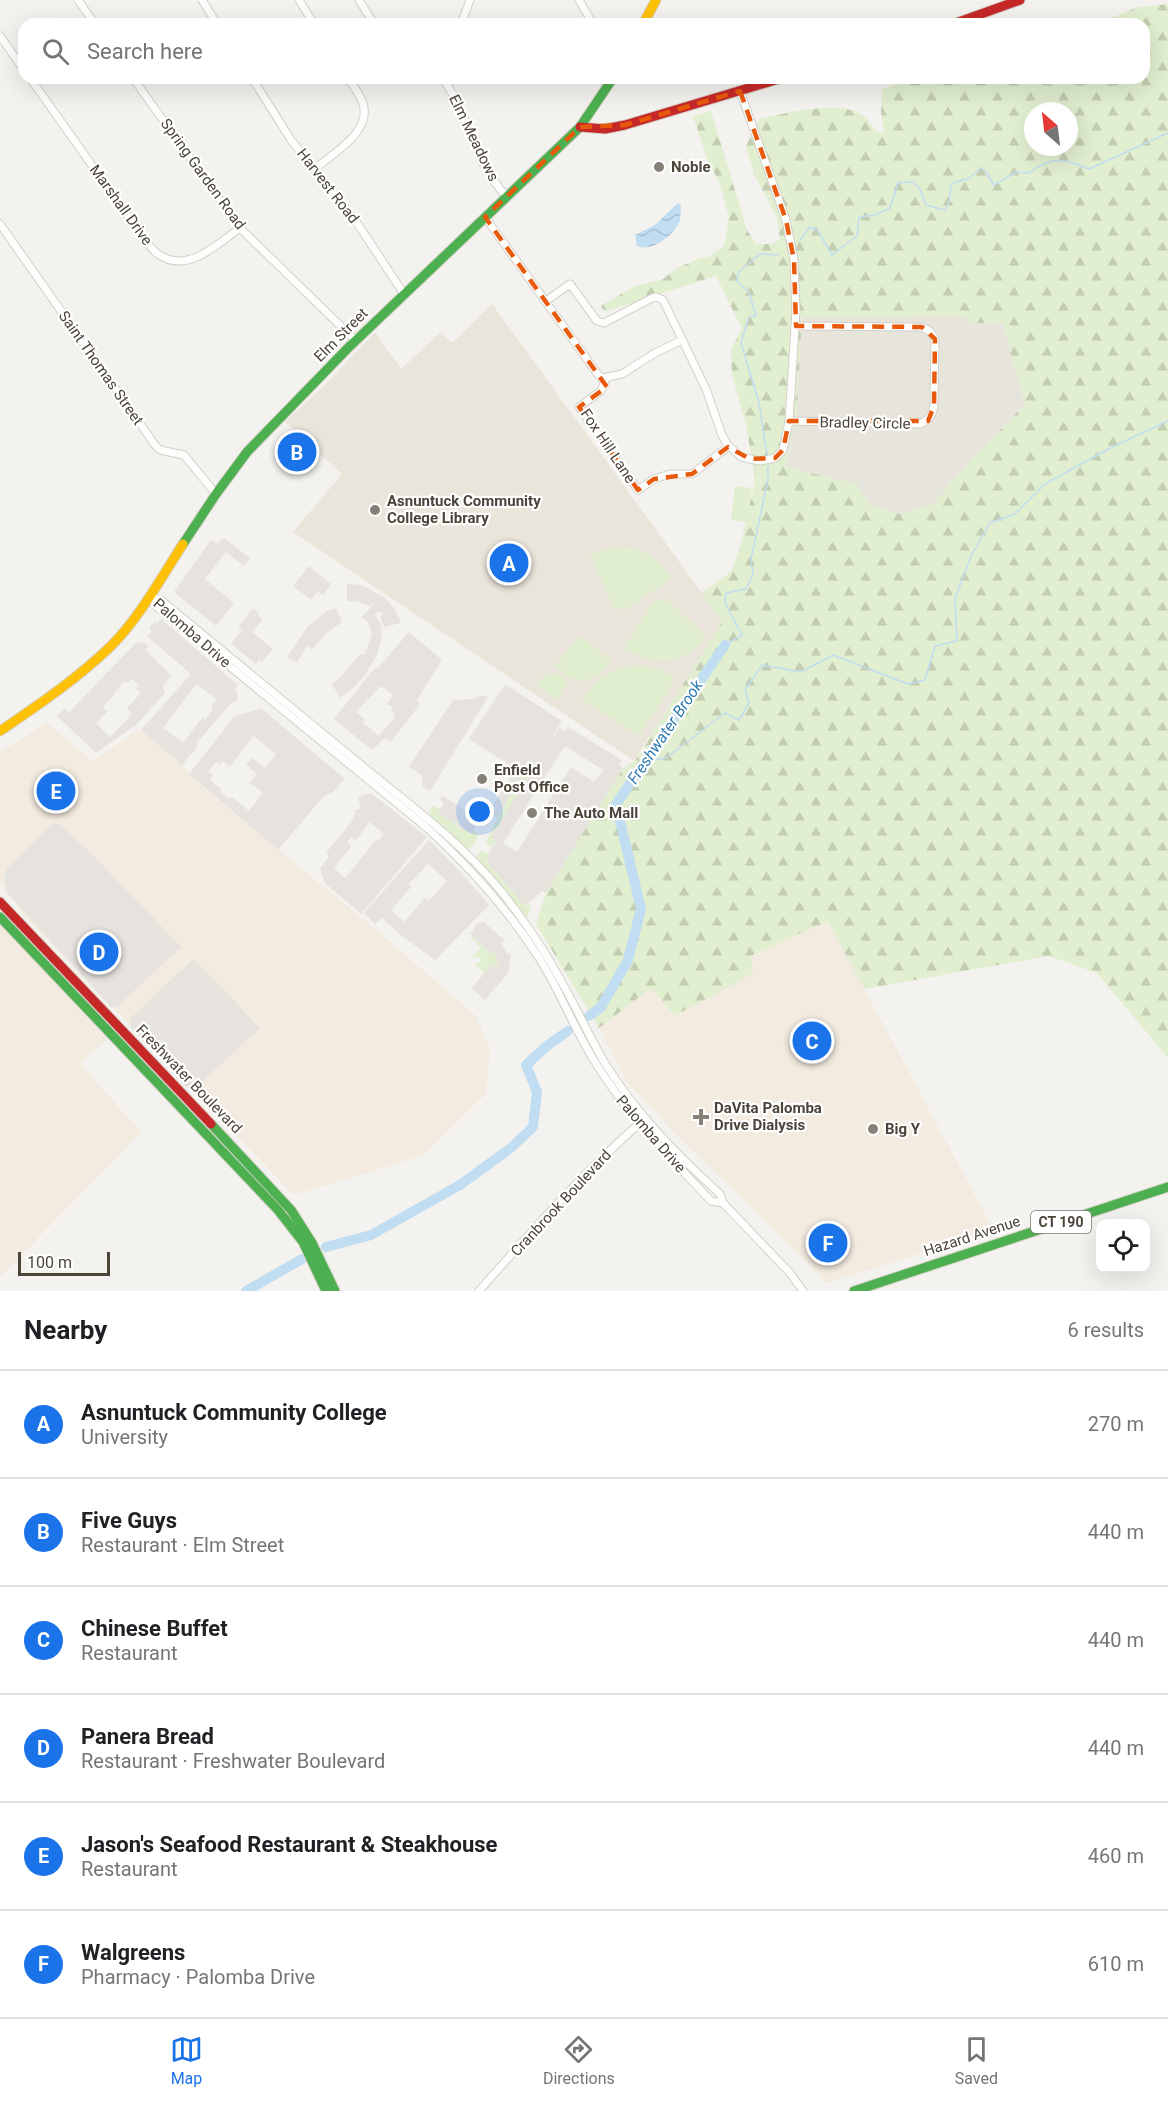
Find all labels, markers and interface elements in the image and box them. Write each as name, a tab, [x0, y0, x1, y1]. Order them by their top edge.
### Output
search box	[18, 18, 1150, 84]
icon: search	[39, 35, 72, 68]
text: Search here	[87, 39, 203, 64]
street label: Elm Meadows	[445, 92, 503, 184]
north arrow	[1024, 102, 1078, 156]
street label: Spring Garden Road	[157, 115, 249, 233]
street label: Harvest Road	[293, 145, 363, 227]
place label: Noble	[671, 158, 711, 176]
marker: Noble	[652, 160, 666, 174]
street label: Marshall Drive	[86, 161, 156, 249]
street label: Elm Street	[310, 304, 372, 366]
street label: Saint Thomas Street	[55, 307, 147, 429]
street label: Fox Hill Lane	[577, 406, 639, 487]
street label: Bradley Circle	[819, 413, 911, 433]
pin: B	[278, 430, 316, 474]
place label: Asnuntuck Community College Library	[387, 492, 541, 527]
marker: Asnuntuck Community College Library	[368, 503, 382, 517]
pin: A	[490, 540, 528, 586]
street label: Palomba Drive	[150, 594, 235, 672]
water label: Freshwater Brook	[623, 676, 707, 788]
place label: Enfield Post Office	[494, 761, 569, 796]
pin: E	[36, 768, 76, 814]
marker: Enfield Post Office	[475, 772, 489, 786]
your location	[465, 797, 494, 826]
place label: The Auto Mall	[544, 804, 638, 822]
marker: The Auto Mall	[525, 806, 539, 820]
pin: D	[80, 930, 118, 974]
pin: C	[792, 1018, 832, 1064]
street label: Freshwater Boulevard	[132, 1021, 246, 1137]
street label: Palomba Drive	[612, 1092, 690, 1177]
place label: DaVita Palomba Drive Dialysis	[714, 1099, 822, 1134]
marker: DaVita Palomba Drive Dialysis	[692, 1108, 710, 1126]
place label: Big Y	[885, 1120, 921, 1138]
marker: Big Y	[866, 1122, 880, 1136]
street label: Cranbrook Boulevard	[507, 1146, 615, 1260]
road number: CT 190	[1031, 1211, 1091, 1233]
street label: Hazard Avenue	[921, 1212, 1023, 1260]
map controls	[1096, 1219, 1150, 1273]
button: locate	[1096, 1219, 1150, 1273]
pin: F	[808, 1220, 848, 1266]
scale bar	[18, 1249, 110, 1276]
text: 100 m	[27, 1253, 72, 1272]
text: Nearby	[24, 1315, 107, 1345]
text: 6 results	[1068, 1318, 1144, 1342]
text: Asnuntuck Community College	[81, 1400, 387, 1425]
text: A	[37, 1412, 50, 1436]
text: 270 m	[1088, 1412, 1144, 1436]
text: University	[81, 1425, 168, 1449]
text: Five Guys	[81, 1508, 177, 1533]
text: B	[37, 1520, 50, 1544]
text: 440 m	[1088, 1520, 1144, 1544]
text: Restaurant · Elm Street	[81, 1533, 284, 1557]
text: Chinese Buffet	[81, 1616, 228, 1641]
text: C	[37, 1628, 50, 1652]
text: 440 m	[1088, 1628, 1144, 1652]
text: Restaurant	[81, 1641, 178, 1665]
text: Panera Bread	[81, 1724, 214, 1749]
text: D	[37, 1736, 50, 1760]
text: 440 m	[1088, 1736, 1144, 1760]
text: Restaurant · Freshwater Boulevard	[81, 1749, 385, 1773]
text: Jason's Seafood Restaurant & Steakhouse	[81, 1832, 497, 1857]
text: E	[38, 1844, 49, 1868]
text: 460 m	[1088, 1844, 1144, 1868]
text: Restaurant	[81, 1857, 178, 1881]
text: Walgreens	[81, 1940, 185, 1965]
text: F	[38, 1952, 49, 1976]
text: 610 m	[1088, 1952, 1144, 1976]
text: Pharmacy · Palomba Drive	[81, 1965, 315, 1989]
tab: Map	[170, 2033, 203, 2088]
tab: Directions	[543, 2033, 615, 2088]
tab: Saved	[955, 2033, 998, 2088]

